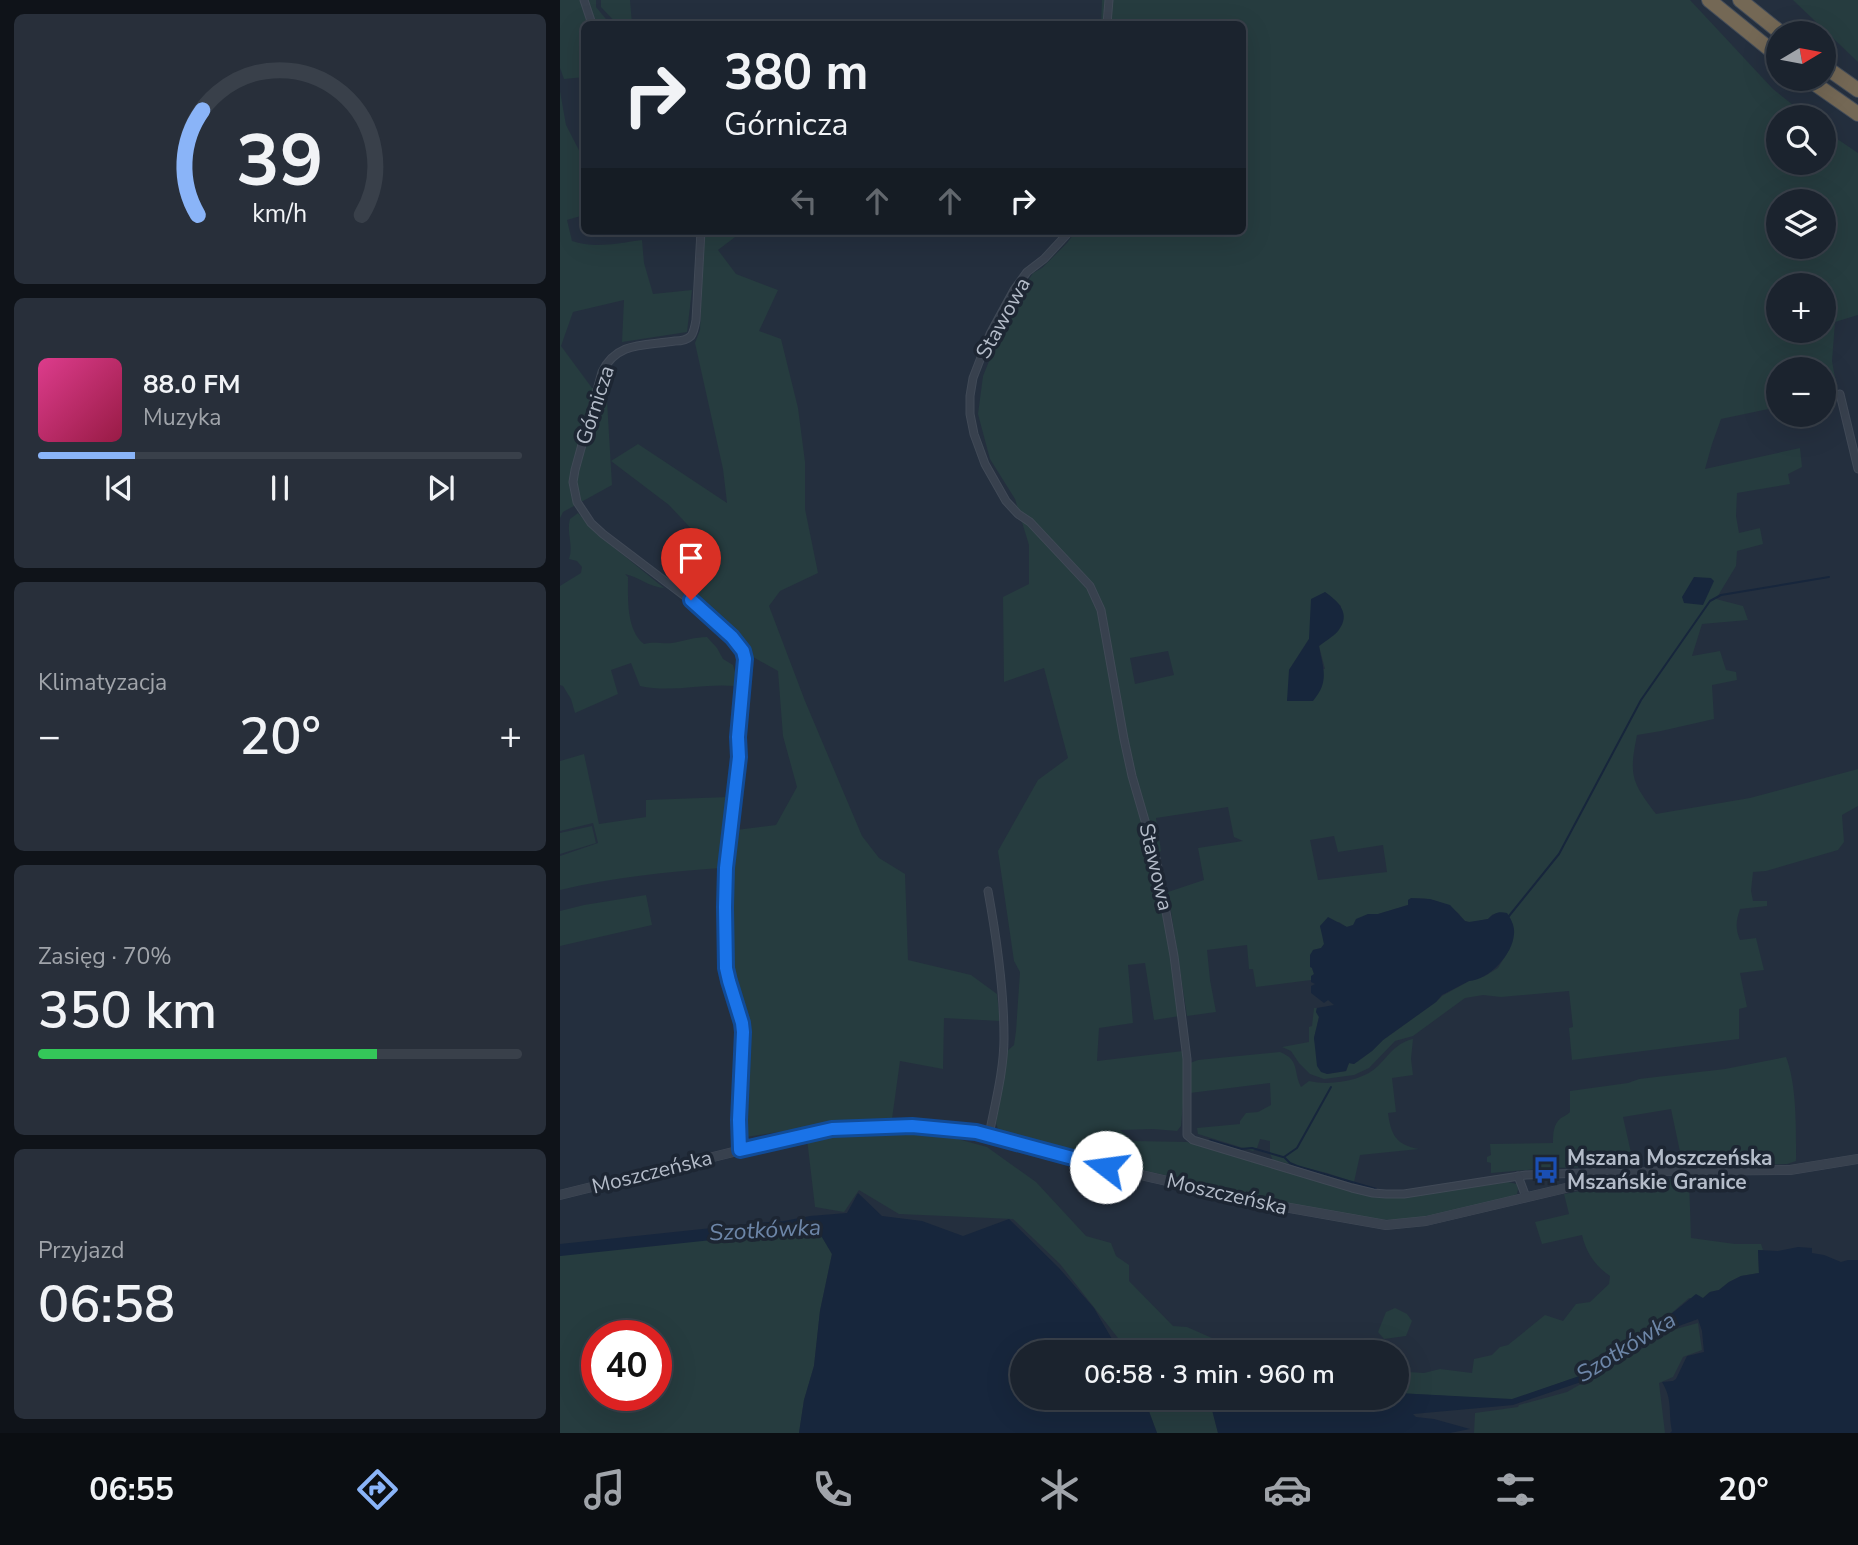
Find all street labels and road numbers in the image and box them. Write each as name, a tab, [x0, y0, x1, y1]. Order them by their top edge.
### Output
street label: Stawowa	[969, 272, 1037, 364]
street label: Górnicza	[569, 362, 621, 448]
street label: Stawowa	[1132, 821, 1180, 913]
street label: Moszczeńska	[589, 1144, 715, 1200]
street label: Moszczeńska	[1164, 1167, 1290, 1221]

